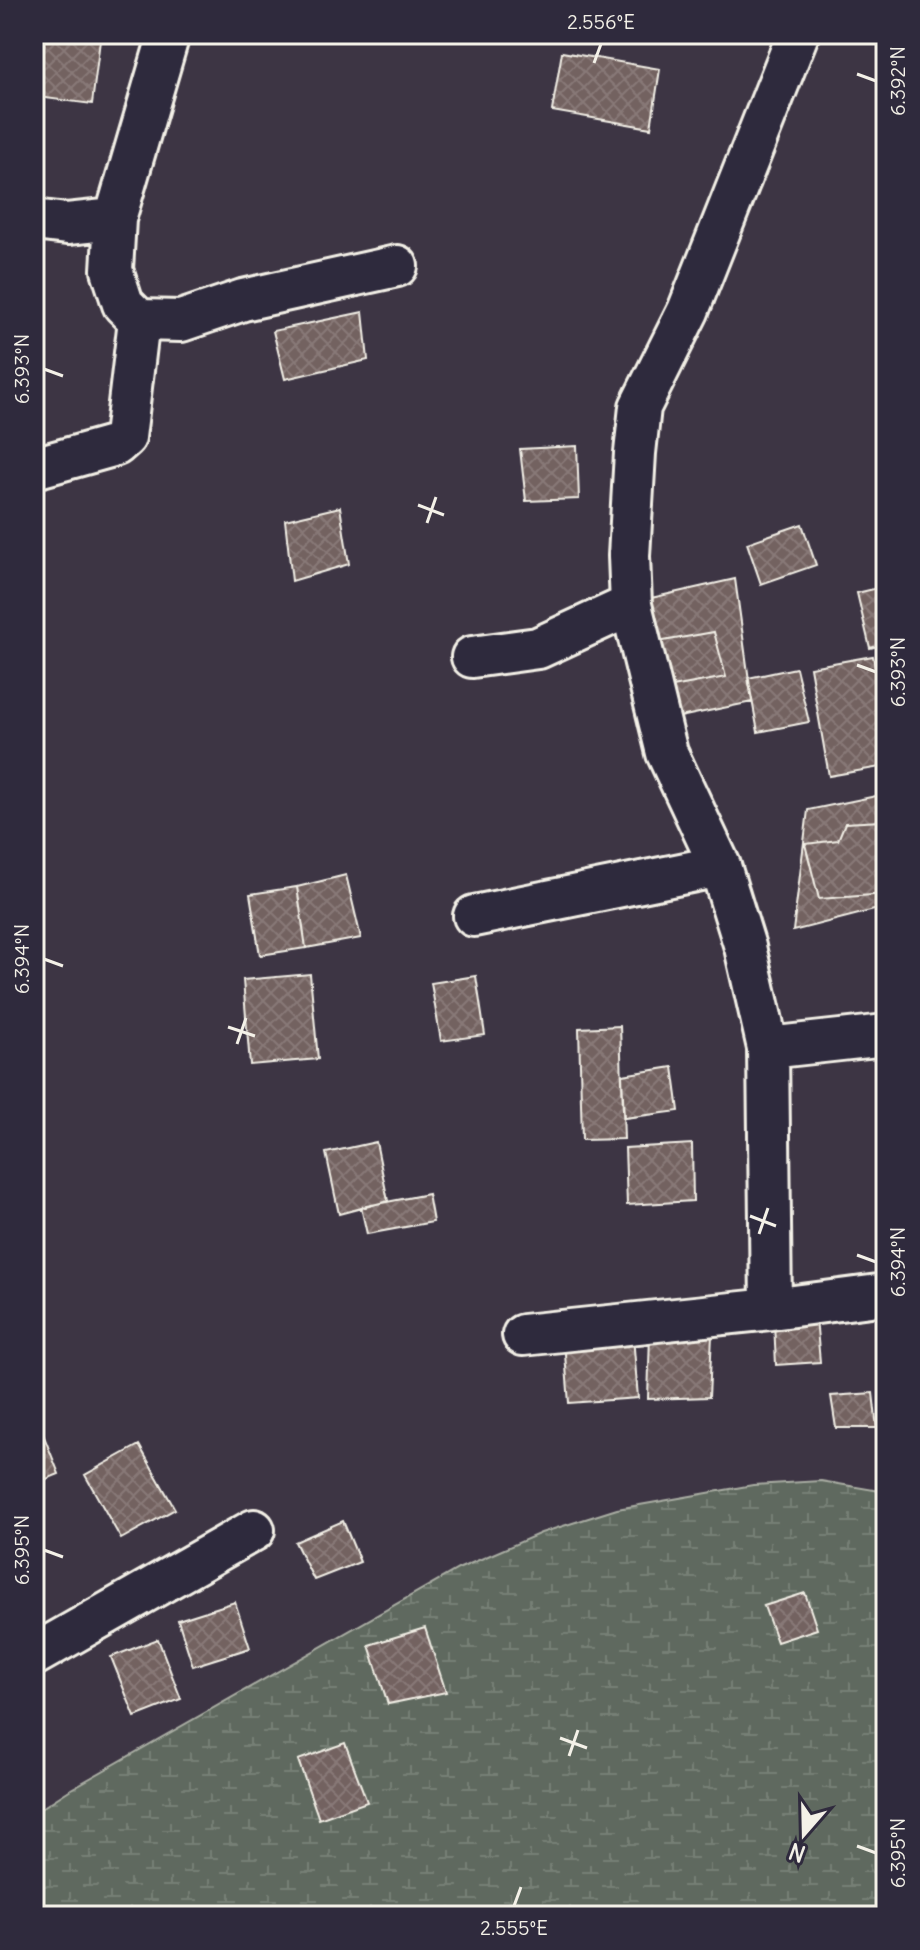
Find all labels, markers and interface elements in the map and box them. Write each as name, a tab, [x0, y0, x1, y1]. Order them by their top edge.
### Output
text: 2.556°E	[567, 9, 635, 34]
text: 6.392°N	[885, 46, 910, 116]
text: 6.393°N	[9, 334, 34, 404]
text: 6.393°N	[885, 637, 910, 707]
text: 6.394°N	[9, 924, 34, 994]
text: 6.394°N	[885, 1227, 910, 1297]
text: 6.395°N	[9, 1515, 34, 1585]
north arrow	[764, 1794, 844, 1874]
text: 6.395°N	[885, 1818, 910, 1888]
text: N	[785, 1837, 809, 1869]
text: 2.555°E	[480, 1915, 548, 1940]

